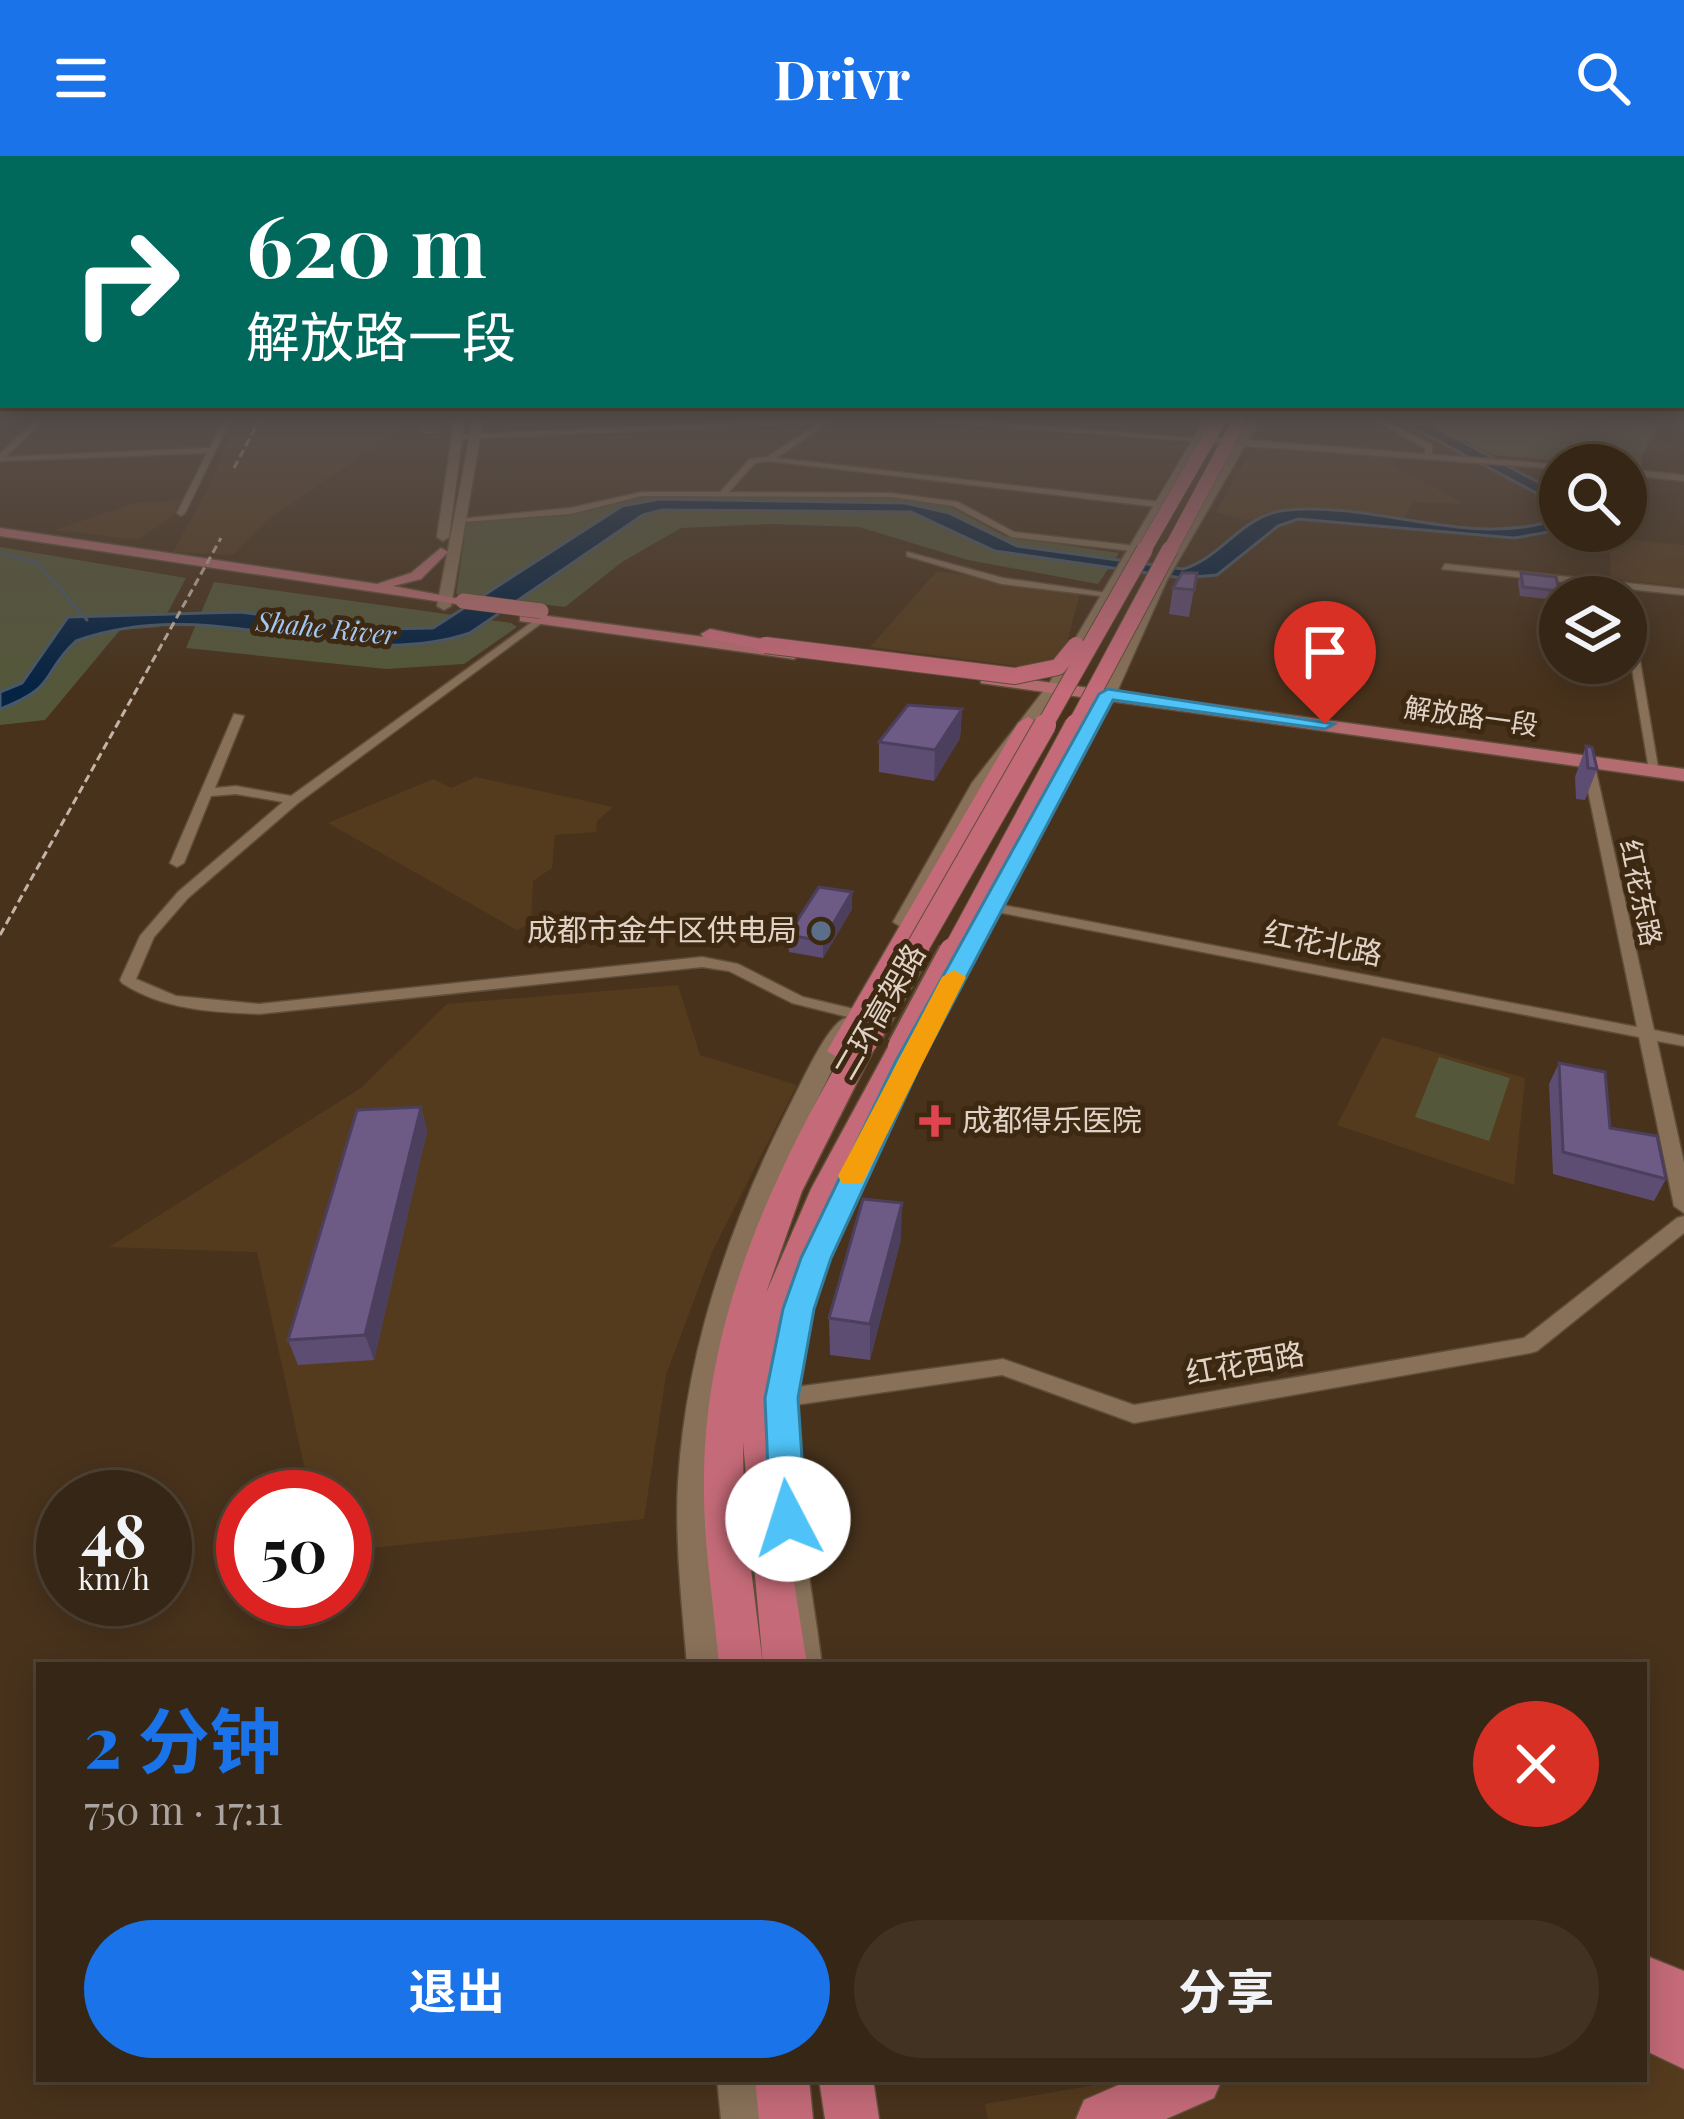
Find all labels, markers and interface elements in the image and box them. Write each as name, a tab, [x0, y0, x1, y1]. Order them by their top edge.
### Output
text: Drivr	[774, 42, 910, 114]
icon: menu	[48, 45, 114, 111]
icon: search	[1570, 45, 1636, 111]
text: 620 m	[246, 187, 487, 299]
icon: right	[48, 204, 204, 360]
text: 解放路一段	[246, 299, 516, 371]
map controls	[1539, 444, 1647, 684]
button: search	[1539, 444, 1647, 552]
button: layers	[1539, 576, 1647, 684]
pin	[1274, 601, 1376, 724]
water label: Shahe River	[254, 602, 399, 652]
icon: arrive	[1292, 619, 1358, 685]
street label: 解放路一段	[1402, 688, 1541, 742]
street label: 红花东路	[1613, 836, 1671, 949]
place label: 成都市金牛区供电局	[527, 909, 797, 949]
street label: 红花北路	[1261, 911, 1386, 973]
marker: 成都市金牛区供电局	[808, 918, 834, 944]
street label: 二环高架路	[823, 936, 933, 1086]
place label: 成都得乐医院	[962, 1099, 1142, 1139]
marker: 成都得乐医院	[919, 1105, 951, 1137]
street label: 红花西路	[1182, 1332, 1307, 1392]
position arrow	[725, 1456, 851, 1582]
speed limit sign: 50	[216, 1470, 372, 1626]
text: 48	[81, 1493, 147, 1573]
text: km/h	[78, 1558, 150, 1598]
text: 2 分钟	[84, 1690, 282, 1786]
button: close	[1473, 1701, 1599, 1827]
text: 750 m · 17:11	[84, 1783, 283, 1835]
button: 退出	[84, 1920, 830, 2058]
button: 分享	[854, 1920, 1599, 2058]

